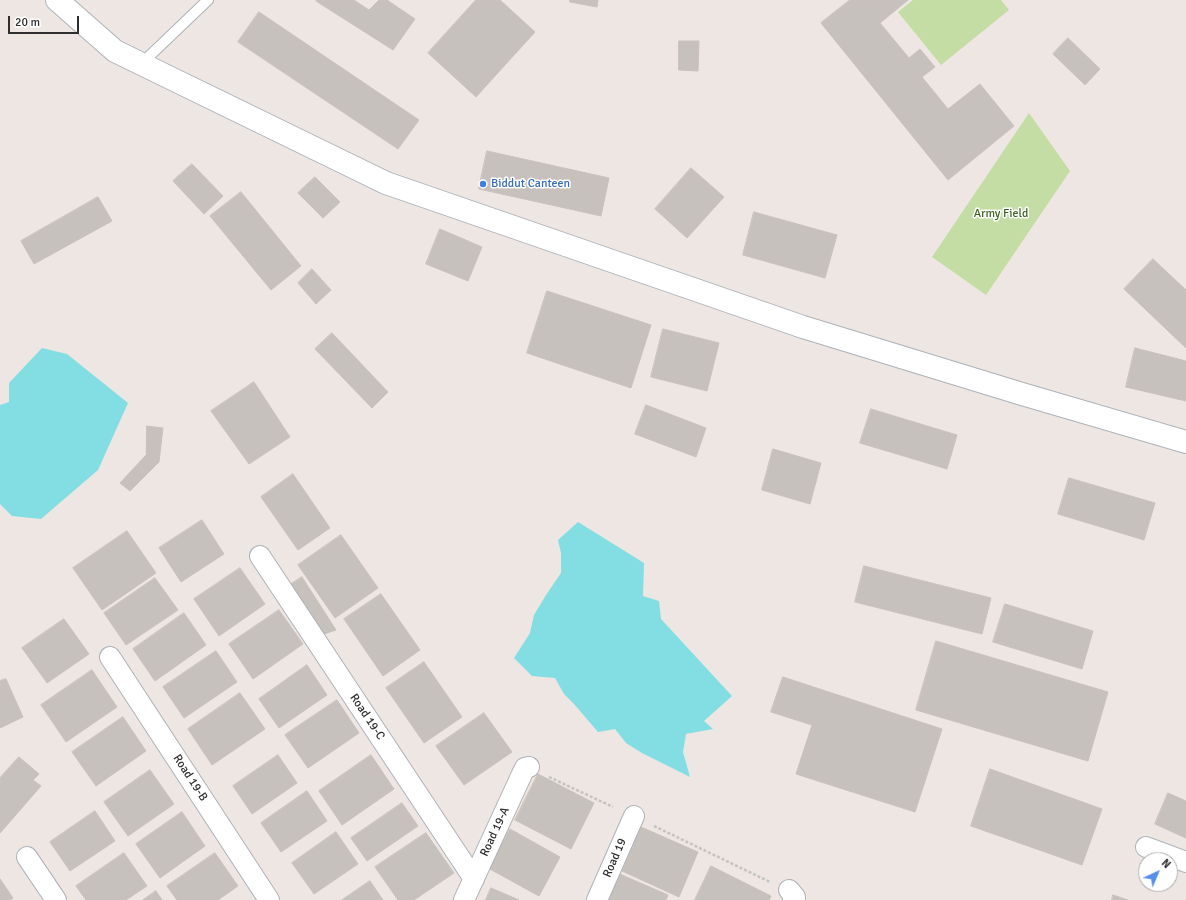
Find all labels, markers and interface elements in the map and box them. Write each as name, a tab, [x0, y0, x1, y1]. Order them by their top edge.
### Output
scale bar	[10, 8, 81, 34]
text: 20 m	[15, 15, 40, 30]
place label: Biddut Canteen	[491, 177, 570, 191]
marker: Biddut Canteen	[478, 179, 488, 189]
park label: Army Field	[974, 207, 1028, 221]
street label: Road 19-C	[346, 691, 388, 743]
street label: Road 19-B	[170, 752, 210, 804]
street label: Road 19-A	[477, 805, 513, 859]
street label: Road 19	[600, 836, 630, 880]
north arrow	[1138, 852, 1178, 892]
text: N	[1159, 856, 1173, 871]

